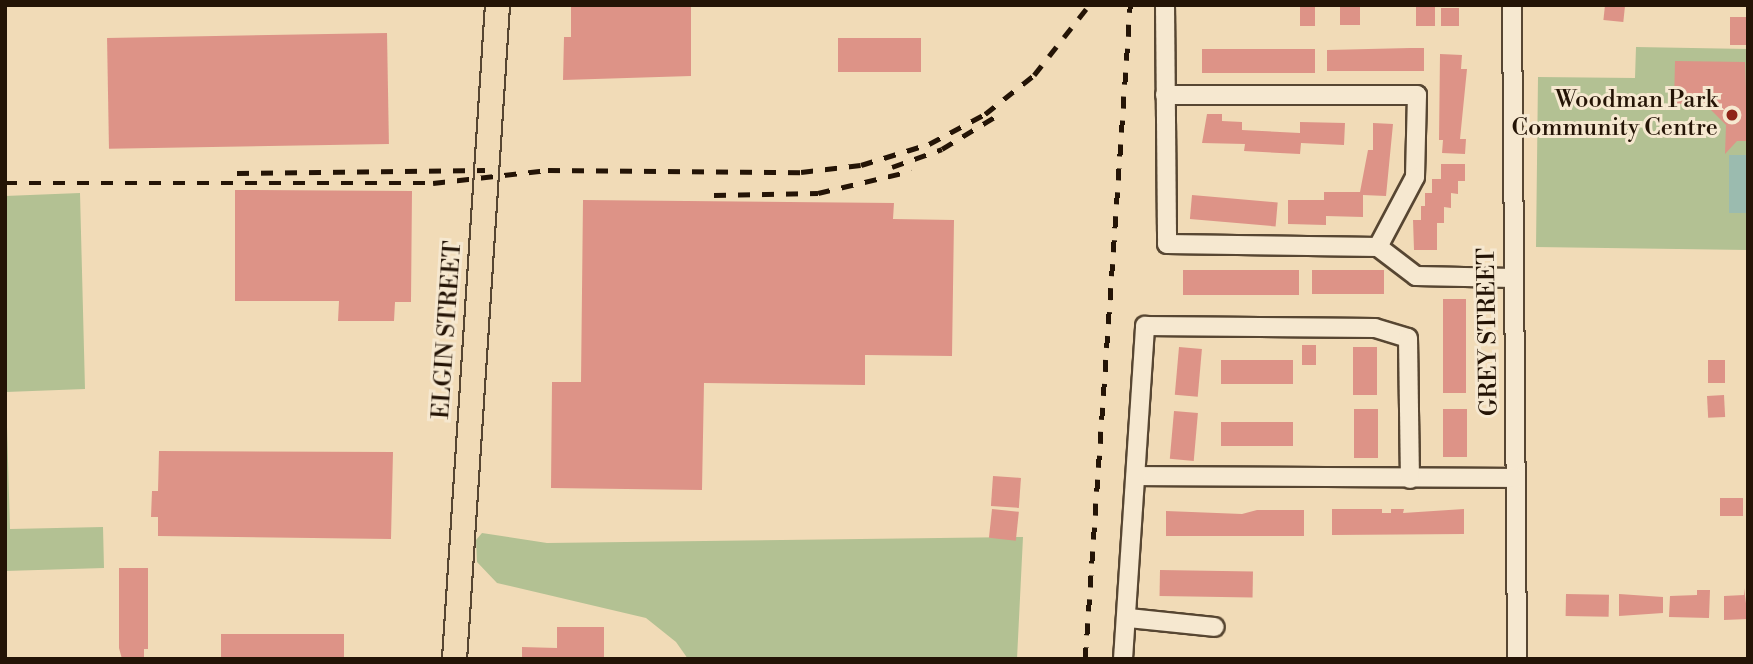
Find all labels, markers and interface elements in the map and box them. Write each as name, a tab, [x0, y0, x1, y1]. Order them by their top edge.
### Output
place label: Woodman Park Community Centre	[1512, 87, 1718, 143]
marker: Woodman Park Community Centre	[1724, 107, 1740, 123]
street label: ELGIN STREET	[427, 240, 469, 420]
street label: GREY STREET	[1473, 248, 1505, 416]

